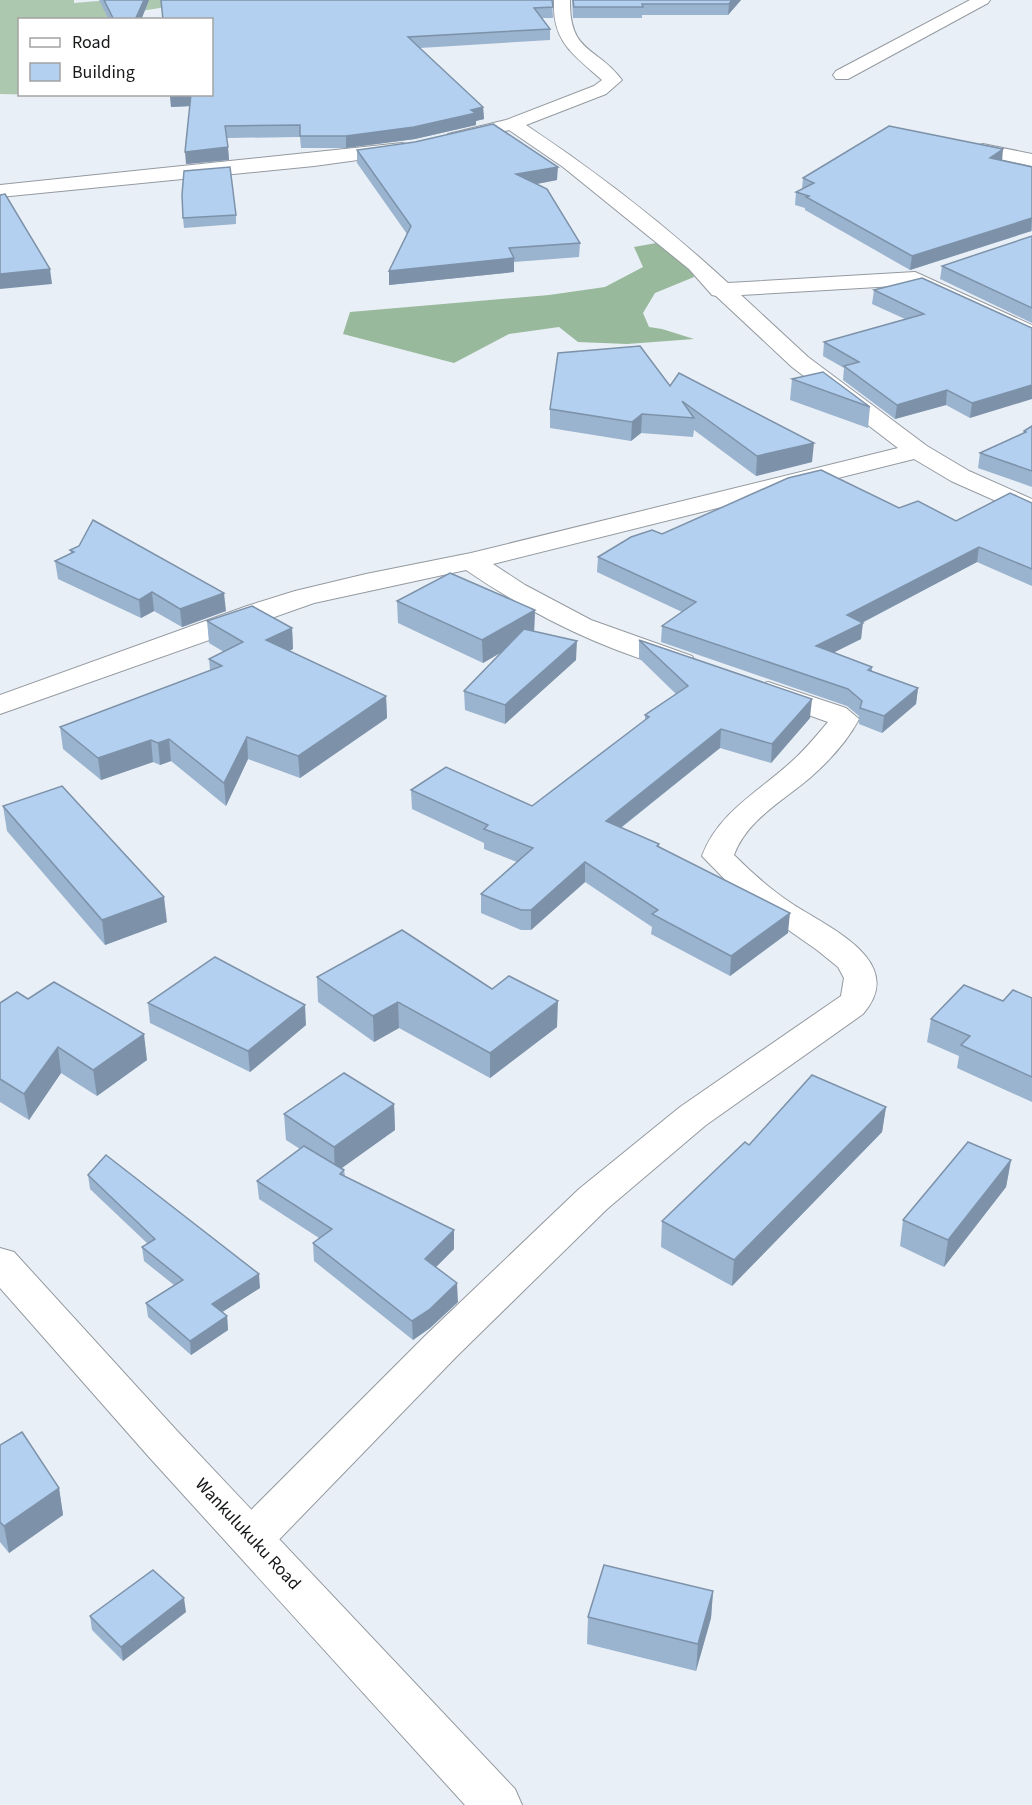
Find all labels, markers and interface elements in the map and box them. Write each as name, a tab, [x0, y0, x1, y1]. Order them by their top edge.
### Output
legend	[18, 18, 213, 96]
text: Road	[72, 30, 111, 55]
text: Building	[72, 60, 135, 85]
street label: Wankulukuku Road	[189, 1473, 307, 1595]

